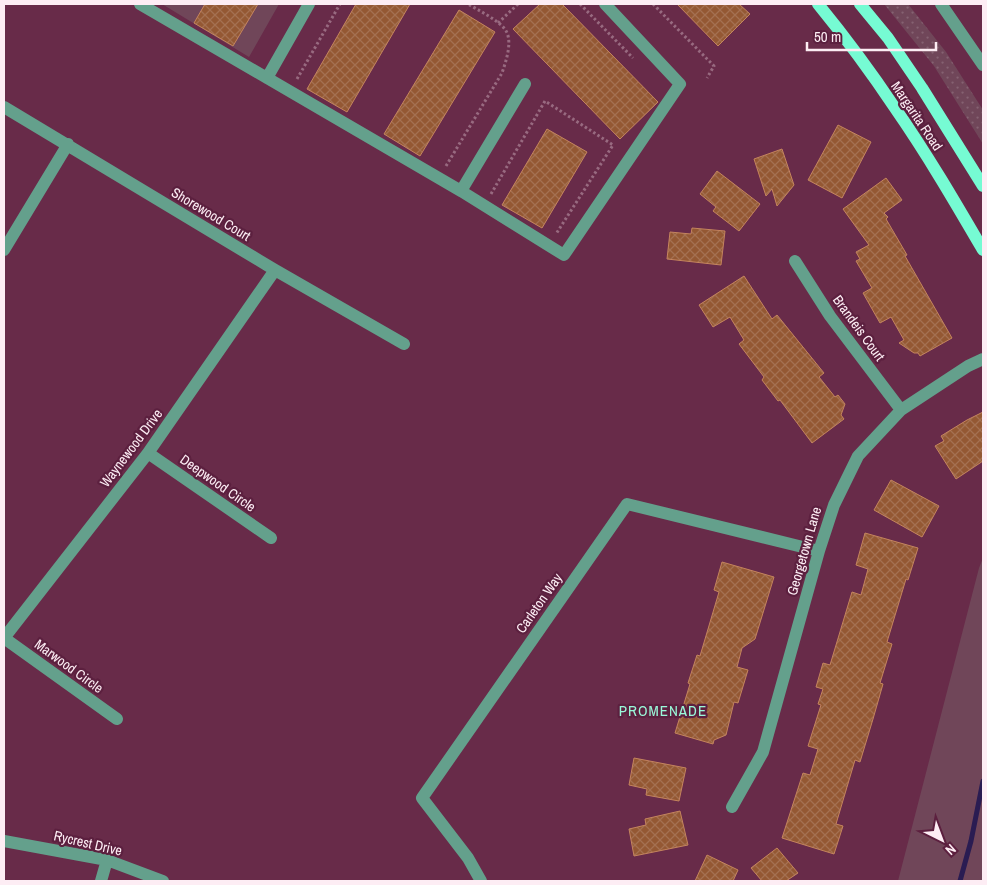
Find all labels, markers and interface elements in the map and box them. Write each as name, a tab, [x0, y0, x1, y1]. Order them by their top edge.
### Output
scale bar	[807, 20, 936, 52]
text: 50 m	[814, 26, 841, 47]
street label: Margarita Road	[887, 78, 947, 154]
street label: Shorewood Court	[168, 183, 254, 245]
street label: Brandeis Court	[829, 291, 889, 365]
street label: Waynewood Drive	[96, 405, 166, 491]
street label: Deepwood Circle	[177, 450, 259, 516]
street label: Georgetown Lane	[783, 505, 825, 597]
street label: Carleton Way	[512, 569, 566, 636]
street label: Marwood Circle	[31, 635, 107, 697]
district label: PROMENADE	[619, 700, 707, 721]
north arrow	[917, 815, 967, 865]
street label: Rycrest Drive	[52, 826, 124, 860]
text: N	[942, 840, 960, 859]

